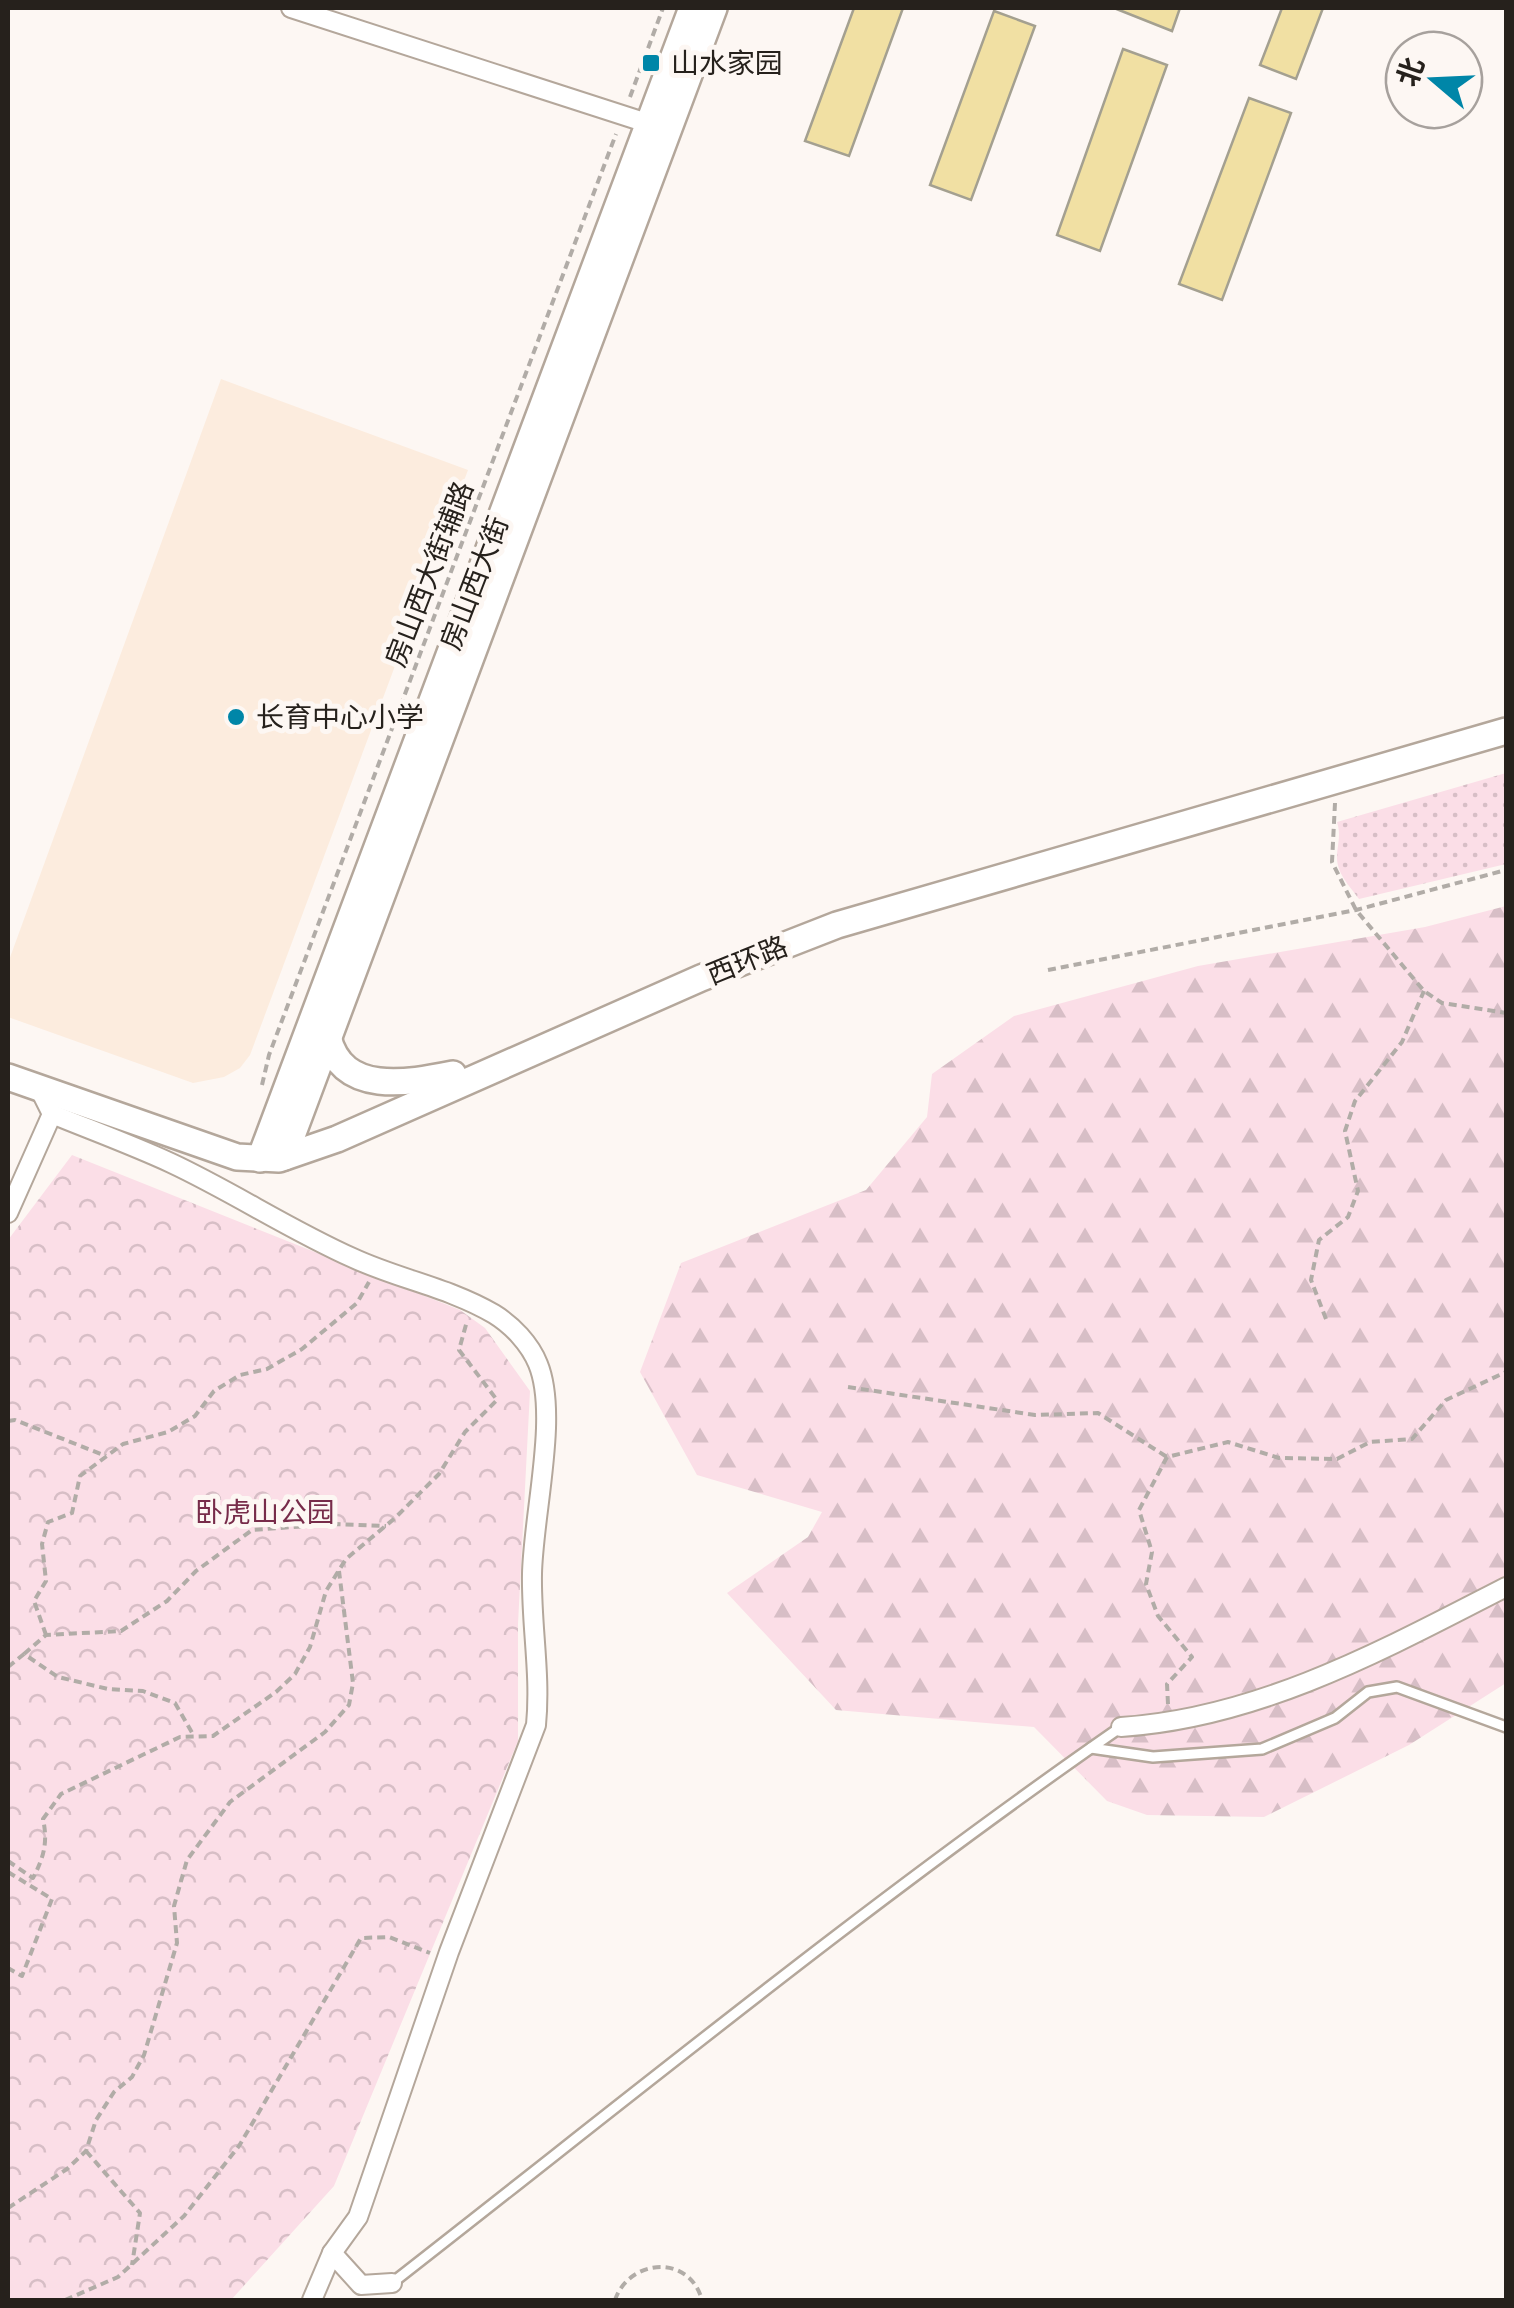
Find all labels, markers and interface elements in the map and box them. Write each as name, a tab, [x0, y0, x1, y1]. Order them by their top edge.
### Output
north arrow	[1384, 30, 1484, 130]
place label: 山水家园	[671, 47, 783, 81]
marker: 山水家园	[640, 52, 662, 74]
text: 北	[1391, 53, 1432, 91]
street label: 房山西大街辅路	[378, 476, 480, 672]
street label: 房山西大街	[433, 512, 515, 654]
place label: 长育中心小学	[256, 701, 424, 735]
marker: 长育中心小学	[225, 706, 247, 728]
street label: 西环路	[702, 929, 793, 992]
park label: 卧虎山公园	[195, 1496, 335, 1530]

